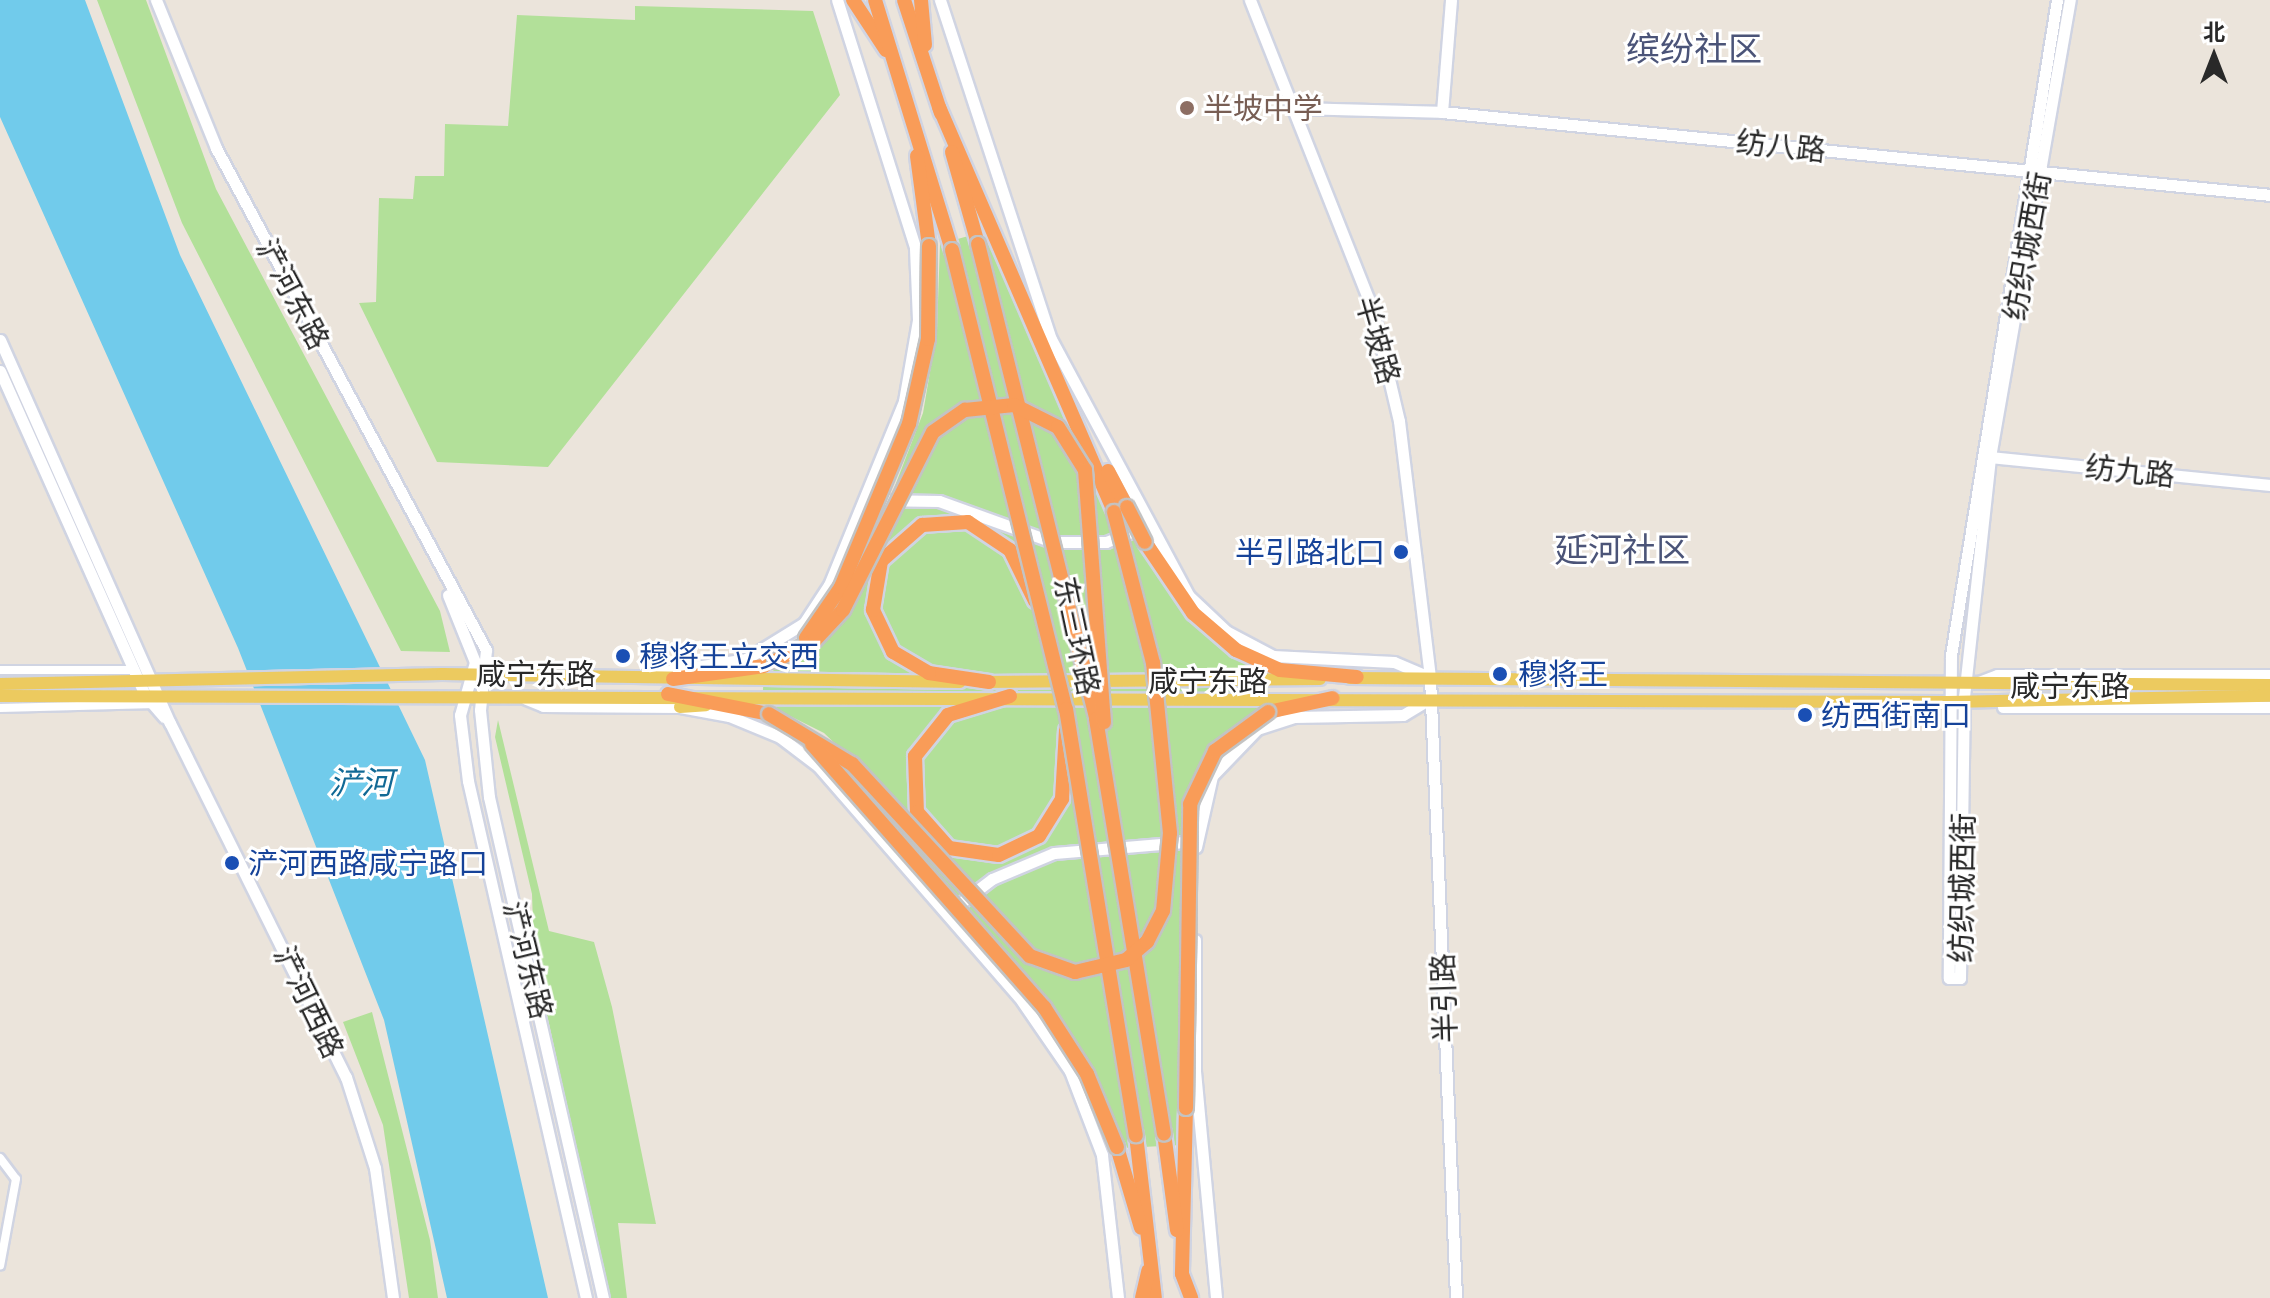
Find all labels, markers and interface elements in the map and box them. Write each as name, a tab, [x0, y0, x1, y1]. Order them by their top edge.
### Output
text: 北	[2203, 15, 2225, 49]
north arrow	[2174, 16, 2254, 96]
district label: 缤纷社区	[1626, 29, 1762, 69]
place label: 半坡中学	[1203, 90, 1323, 126]
marker: 半坡中学	[1178, 99, 1196, 117]
street label: 纺八路	[1734, 123, 1828, 169]
street label: 纺织城西街	[1996, 169, 2058, 323]
street label: 浐河东路	[249, 233, 337, 355]
street label: 半坡路	[1348, 292, 1408, 388]
street label: 纺九路	[2083, 448, 2177, 494]
district label: 延河社区	[1554, 530, 1690, 570]
place label: 半引路北口	[1235, 534, 1385, 570]
marker: 半引路北口	[1392, 543, 1410, 561]
street label: 东三环路	[1047, 574, 1107, 698]
place label: 穆将王立交西	[639, 638, 819, 674]
marker: 穆将王立交西	[614, 647, 632, 665]
street label: 咸宁东路	[476, 656, 596, 692]
place label: 穆将王	[1518, 656, 1608, 692]
street label: 咸宁东路	[1148, 663, 1268, 699]
marker: 穆将王	[1489, 663, 1511, 685]
street label: 咸宁东路	[2010, 668, 2130, 704]
place label: 纺西街南口	[1821, 697, 1971, 733]
marker: 纺西街南口	[1796, 706, 1814, 724]
water label: 浐河	[329, 763, 393, 801]
street label: 纺织城西街	[1943, 813, 1981, 963]
place label: 浐河西路咸宁路口	[248, 845, 488, 881]
marker: 浐河西路咸宁路口	[223, 854, 241, 872]
street label: 浐河东路	[496, 897, 560, 1023]
street label: 浐河西路	[267, 940, 351, 1064]
street label: 半引路	[1424, 952, 1464, 1044]

